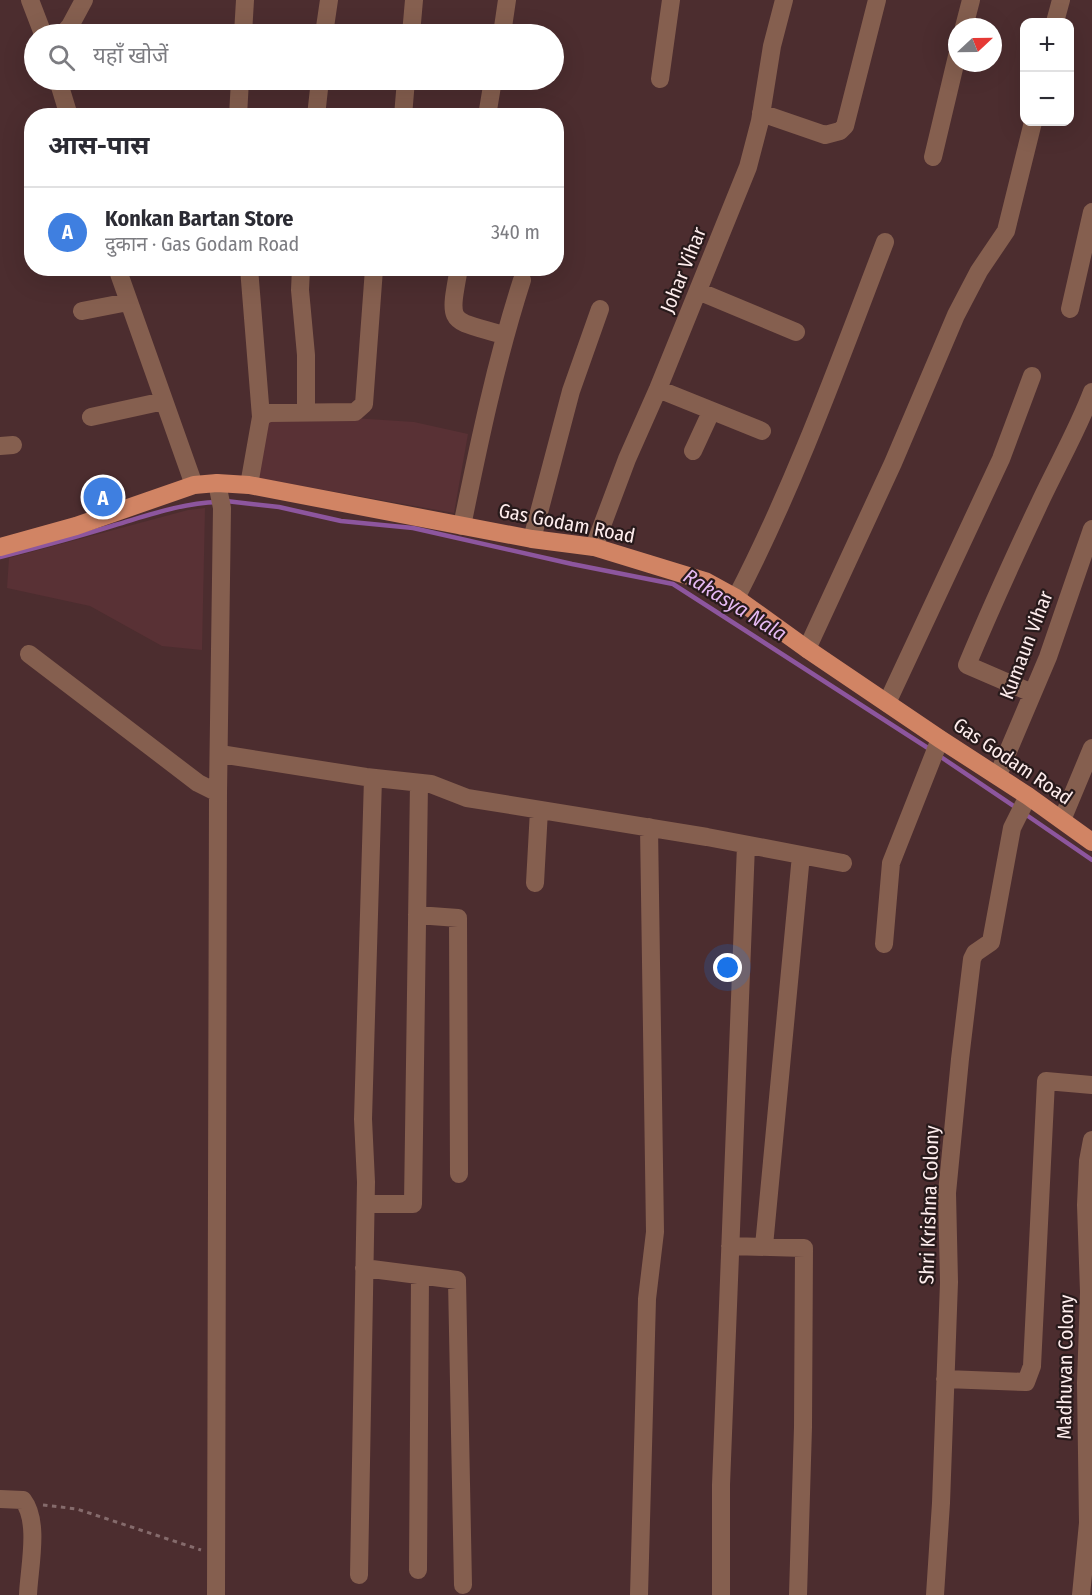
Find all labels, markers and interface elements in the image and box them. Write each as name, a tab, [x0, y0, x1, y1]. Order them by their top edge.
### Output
north arrow	[948, 18, 1002, 72]
map controls	[1020, 18, 1074, 126]
button: +	[1020, 18, 1074, 72]
search box	[24, 24, 564, 90]
icon: search	[45, 41, 78, 74]
text: यहाँ खोजें	[93, 42, 168, 69]
button: −	[1020, 72, 1074, 126]
text: आस-पास	[48, 130, 150, 161]
text: Konkan Bartan Store	[105, 205, 294, 232]
text: A	[62, 220, 73, 244]
text: 340 m	[491, 220, 540, 244]
street label: Johar Vihar	[655, 224, 711, 316]
text: दुकान · Gas Godam Road	[105, 232, 299, 256]
pin: A	[84, 474, 122, 520]
street label: Gas Godam Road	[497, 498, 637, 548]
water label: Rakasya Nala	[679, 563, 791, 647]
street label: Kumaun Vihar	[994, 587, 1058, 703]
street label: Gas Godam Road	[949, 712, 1077, 810]
your location	[713, 953, 742, 982]
street label: Shri Krishna Colony	[914, 1125, 944, 1285]
street label: Madhuvan Colony	[1052, 1294, 1078, 1440]

